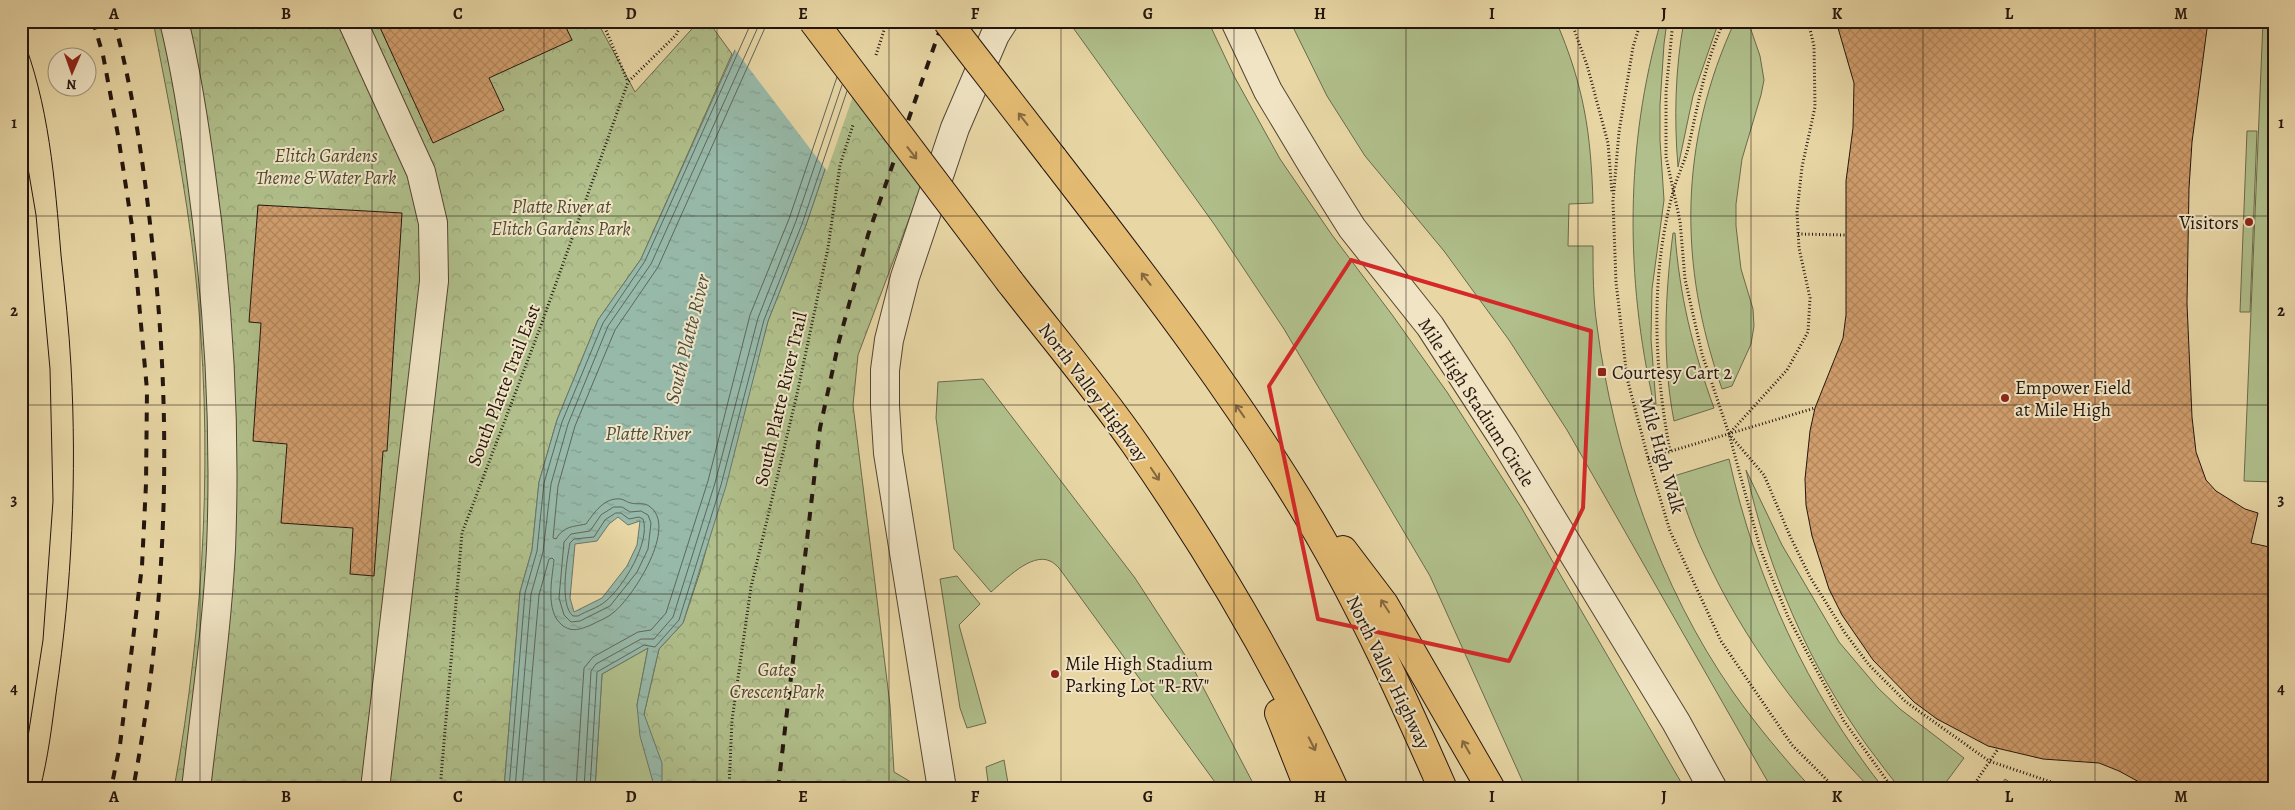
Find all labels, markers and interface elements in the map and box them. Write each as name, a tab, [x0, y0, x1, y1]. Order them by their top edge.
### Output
text: A	[108, 3, 120, 25]
text: B	[281, 3, 291, 25]
text: C	[453, 3, 463, 25]
text: D	[625, 3, 637, 25]
text: E	[798, 3, 808, 25]
text: F	[971, 3, 980, 25]
text: G	[1143, 3, 1153, 25]
text: H	[1314, 3, 1326, 25]
text: I	[1489, 3, 1495, 25]
text: J	[1661, 3, 1667, 25]
text: K	[1832, 3, 1843, 25]
text: L	[2005, 3, 2014, 25]
text: M	[2174, 3, 2188, 25]
north arrow	[48, 48, 98, 98]
text: N	[66, 75, 77, 94]
text: 1	[11, 112, 17, 134]
text: 1	[2278, 112, 2284, 134]
one-way arrow	[1018, 113, 1029, 126]
park label: Elitch Gardens Theme & Water Park	[255, 143, 397, 191]
one-way arrow	[907, 146, 918, 159]
park label: Platte River at Elitch Gardens Park	[491, 194, 631, 242]
place label: Visitors	[2178, 210, 2239, 236]
marker: Visitors	[2243, 216, 2255, 228]
water label: South Platte River	[658, 271, 717, 406]
one-way arrow	[1141, 273, 1152, 286]
text: 2	[10, 300, 18, 322]
text: 2	[2277, 300, 2285, 322]
street label: South Platte Trail East	[461, 301, 547, 470]
street label: South Platte River Trail	[748, 309, 814, 489]
street label: Mile High Stadium Circle	[1412, 313, 1541, 492]
street label: North Valley Highway	[1032, 318, 1154, 468]
place label: Courtesy Cart 2	[1612, 360, 1732, 386]
marker: Courtesy Cart 2	[1596, 366, 1608, 378]
place label: Empower Field at Mile High	[2015, 375, 2132, 423]
marker: Empower Field at Mile High	[1999, 392, 2011, 404]
street label: Mile High Walk	[1633, 394, 1691, 517]
one-way arrow	[1235, 405, 1245, 419]
water label: Platte River	[605, 420, 692, 447]
one-way arrow	[1150, 467, 1160, 481]
text: 3	[11, 489, 18, 511]
text: 3	[2278, 489, 2285, 511]
street label: North Valley Highway	[1340, 591, 1437, 754]
one-way arrow	[1379, 599, 1390, 613]
place label: Mile High Stadium Parking Lot "R-RV"	[1065, 651, 1213, 699]
park label: Gates Crescent Park	[730, 657, 824, 705]
marker: Mile High Stadium Parking Lot "R-RV"	[1049, 668, 1061, 680]
text: 4	[10, 678, 18, 700]
text: 4	[2277, 678, 2285, 700]
one-way arrow	[1308, 736, 1317, 751]
one-way arrow	[1461, 740, 1471, 754]
text: A	[108, 786, 120, 808]
text: B	[281, 786, 291, 808]
text: C	[453, 786, 463, 808]
text: D	[625, 786, 637, 808]
text: E	[798, 786, 808, 808]
text: F	[971, 786, 980, 808]
text: G	[1143, 786, 1153, 808]
text: H	[1314, 786, 1326, 808]
text: I	[1489, 786, 1495, 808]
text: J	[1661, 786, 1667, 808]
text: K	[1832, 786, 1843, 808]
text: L	[2005, 786, 2014, 808]
text: M	[2174, 786, 2188, 808]

